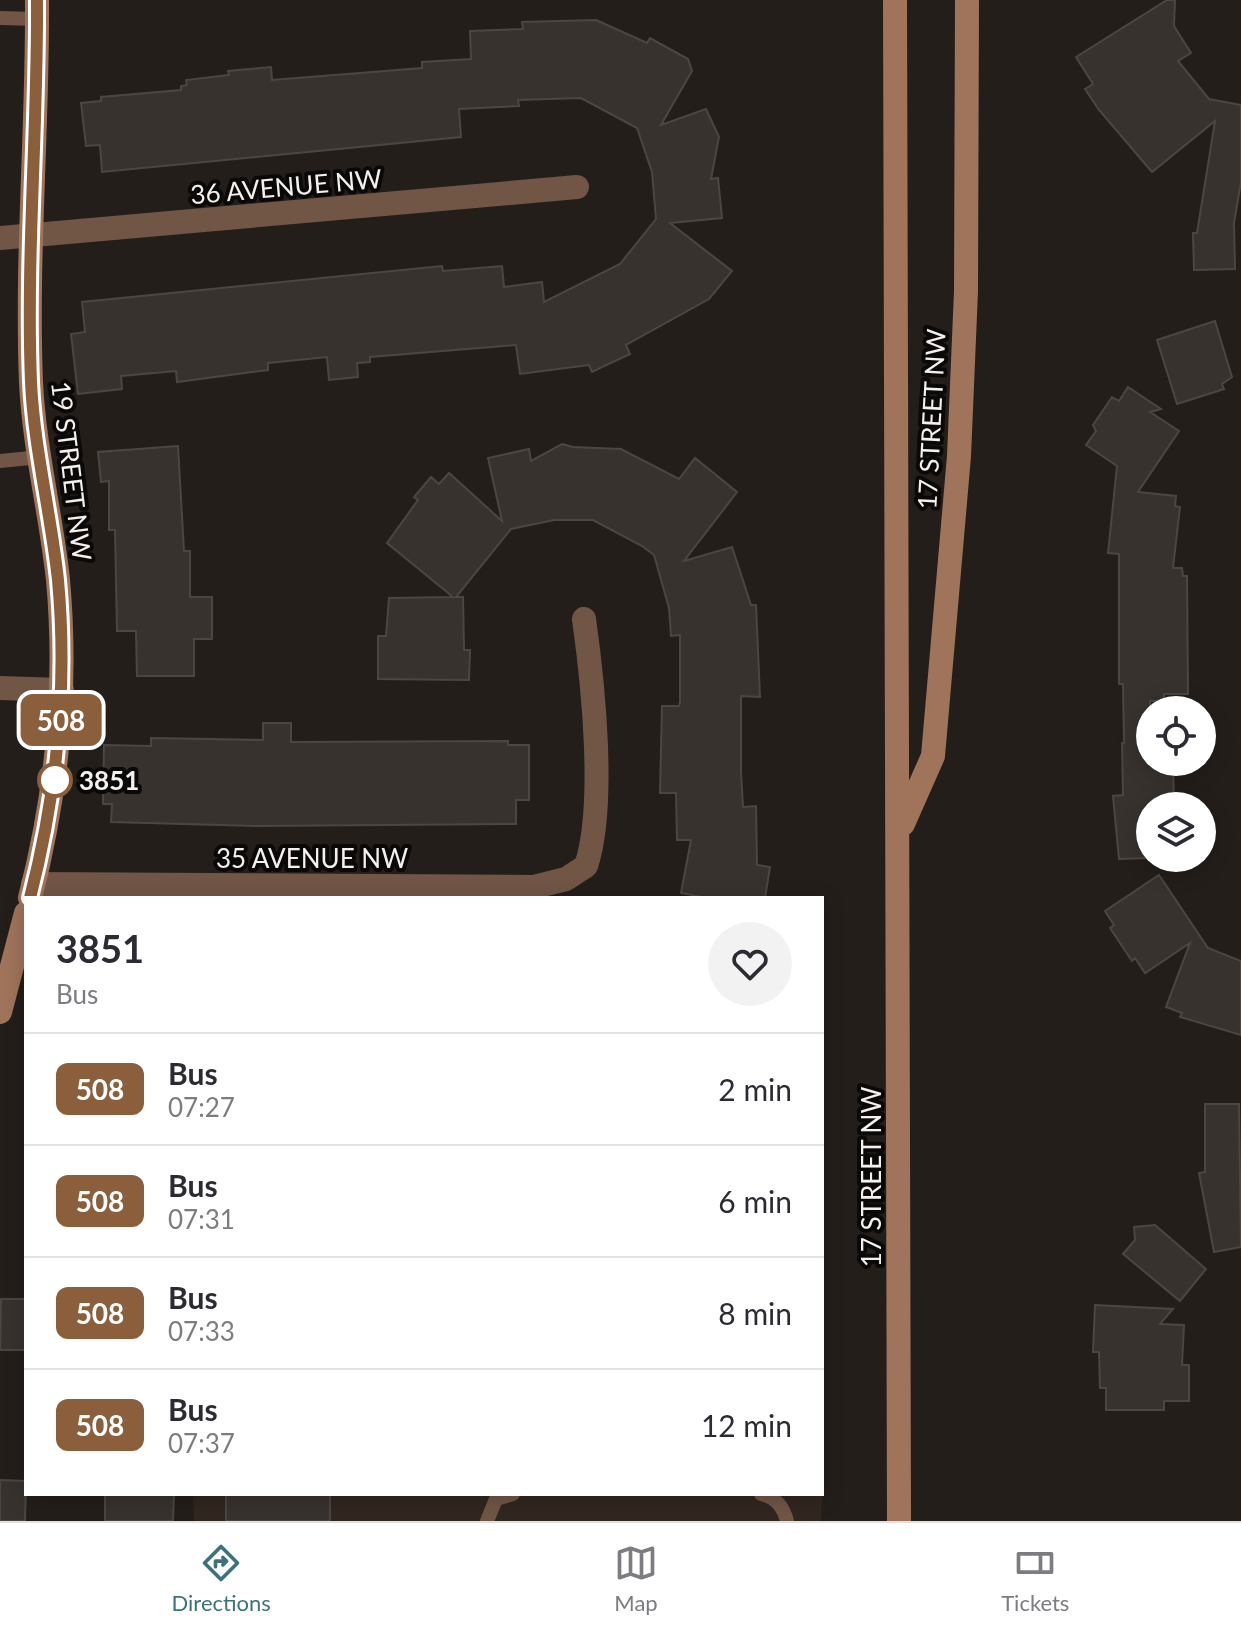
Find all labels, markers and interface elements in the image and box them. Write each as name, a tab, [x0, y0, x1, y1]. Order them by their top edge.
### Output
street label: 36 AVENUE NW	[189, 162, 383, 210]
street label: 17 STREET NW	[910, 328, 952, 510]
street label: 19 STREET NW	[45, 379, 99, 563]
line badge: 508	[15, 694, 107, 746]
map controls	[1136, 696, 1216, 872]
button: locate	[1136, 696, 1216, 776]
text: 508	[37, 703, 85, 737]
marker: 3851	[38, 763, 72, 797]
place label: 3851	[79, 764, 139, 796]
button: layers	[1136, 792, 1216, 872]
street label: 35 AVENUE NW	[216, 842, 408, 874]
button: heart	[708, 922, 792, 1006]
text: 3851	[56, 925, 144, 971]
text: Bus	[56, 978, 98, 1010]
text: Bus	[168, 1055, 218, 1091]
text: 2 min	[718, 1071, 792, 1107]
text: 508	[76, 1072, 124, 1106]
street label: 17 STREET NW	[855, 1087, 887, 1267]
text: 07:27	[168, 1091, 235, 1123]
text: Bus	[168, 1167, 218, 1203]
text: 6 min	[718, 1183, 792, 1219]
text: 508	[76, 1184, 124, 1218]
text: 07:31	[168, 1203, 235, 1235]
text: Bus	[168, 1279, 218, 1315]
text: 8 min	[718, 1295, 792, 1331]
text: 508	[76, 1296, 124, 1330]
text: 07:33	[168, 1315, 235, 1347]
text: Bus	[168, 1391, 218, 1427]
text: 12 min	[701, 1407, 792, 1443]
text: 508	[76, 1408, 124, 1442]
text: 07:37	[168, 1427, 235, 1459]
tab: Directions	[172, 1541, 271, 1616]
tab: Map	[614, 1541, 658, 1616]
tab: Tickets	[1001, 1541, 1069, 1616]

